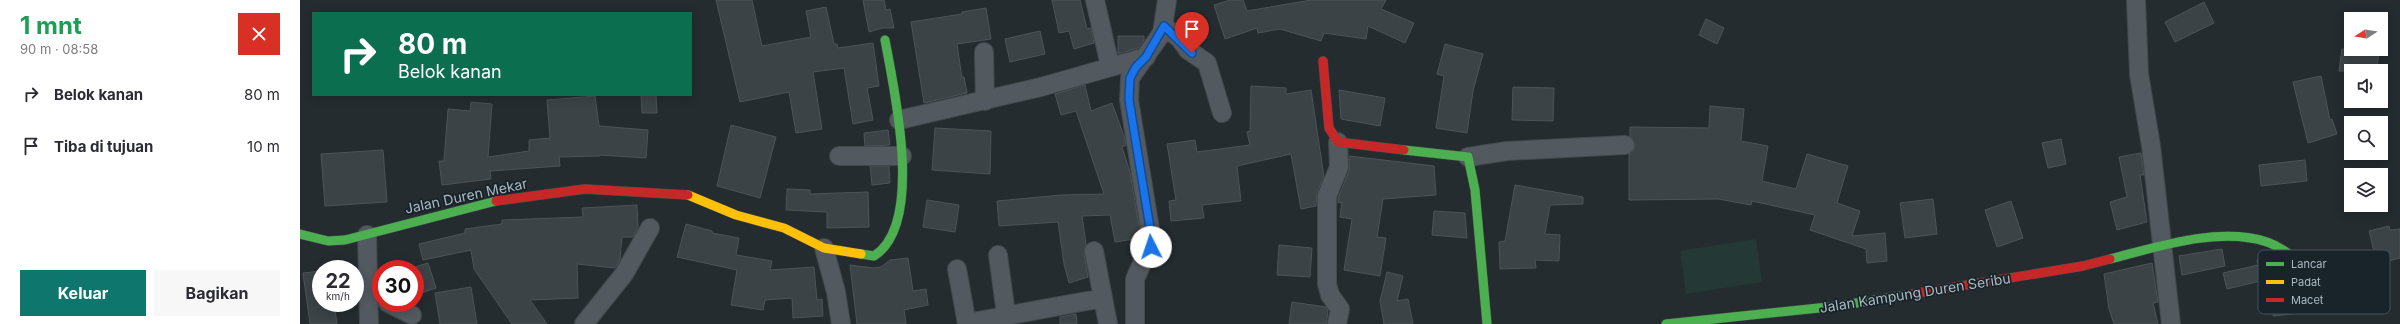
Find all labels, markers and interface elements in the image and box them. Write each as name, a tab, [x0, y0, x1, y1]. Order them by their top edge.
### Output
text: 1 mnt	[20, 11, 82, 40]
pin	[1175, 12, 1209, 53]
north arrow	[2344, 12, 2388, 56]
map controls	[2344, 12, 2388, 212]
button: close	[238, 13, 280, 55]
icon: arrive	[1181, 18, 1203, 40]
text: 80 m	[398, 27, 467, 61]
icon: right	[332, 28, 384, 80]
text: 90 m · 08:58	[20, 41, 98, 57]
text: Belok kanan	[398, 61, 502, 82]
button: sound	[2344, 64, 2388, 108]
icon: right	[20, 83, 42, 105]
text: Belok kanan	[54, 85, 143, 104]
text: 80 m	[244, 85, 280, 104]
button: search	[2344, 116, 2388, 160]
icon: arrive	[20, 135, 42, 157]
text: Tiba di tujuan	[54, 137, 153, 156]
text: 10 m	[247, 137, 280, 156]
button: layers	[2344, 168, 2388, 212]
street label: Jalan Duren Mekar	[403, 174, 529, 217]
position arrow	[1130, 226, 1172, 268]
legend	[2258, 250, 2390, 314]
text: Lancar	[2291, 257, 2327, 271]
speed limit sign: 30	[372, 260, 424, 312]
text: 22	[325, 269, 351, 293]
street label: Jalan Kampung Duren Seribu	[1818, 269, 2012, 316]
button: Keluar	[20, 270, 146, 316]
button: Bagikan	[154, 270, 280, 316]
text: Padat	[2291, 275, 2321, 289]
text: km/h	[326, 290, 350, 302]
text: Macet	[2291, 293, 2324, 307]

